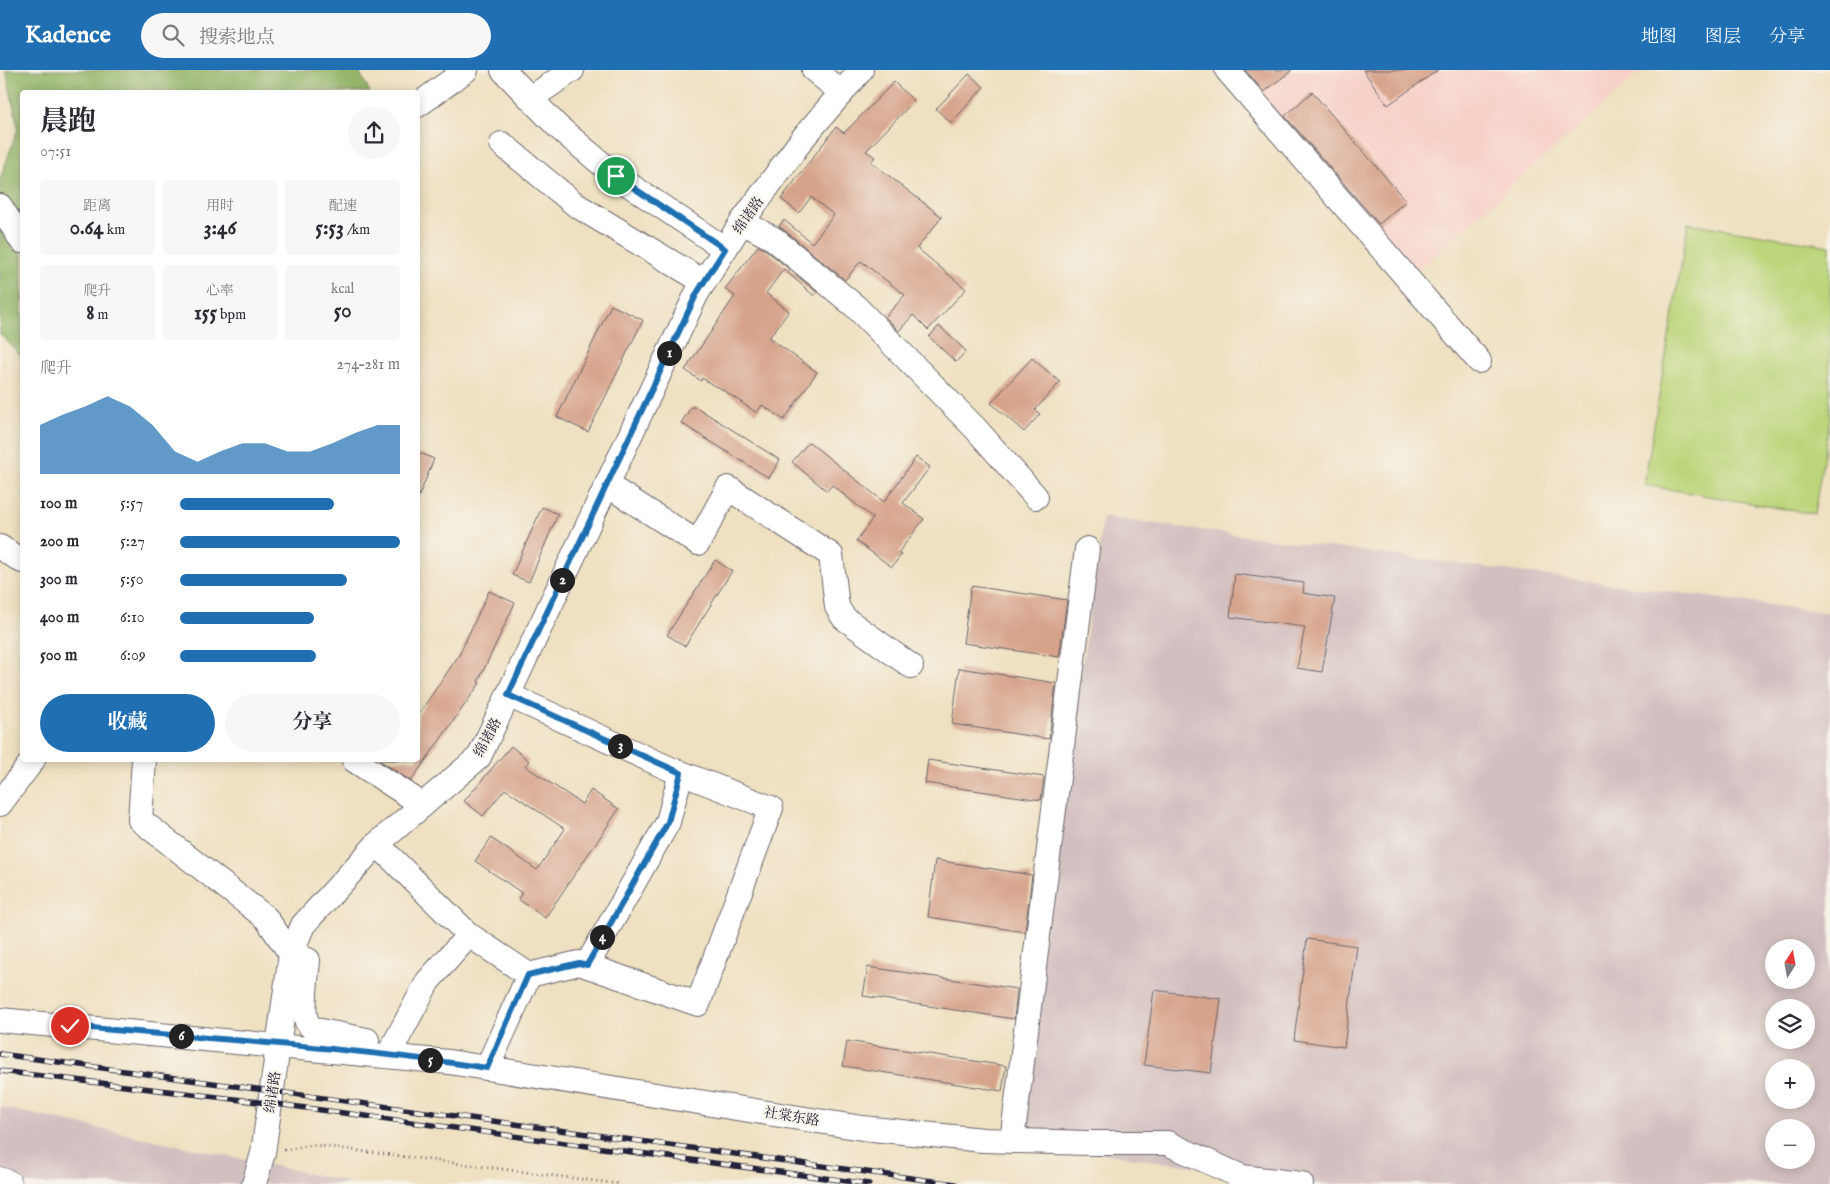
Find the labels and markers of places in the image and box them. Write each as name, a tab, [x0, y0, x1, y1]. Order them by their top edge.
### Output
pin	[595, 155, 637, 197]
pin: 1	[656, 340, 682, 366]
pin: 2	[550, 568, 574, 592]
pin: 3	[608, 734, 632, 758]
pin: 4	[590, 924, 614, 950]
pin	[49, 1005, 91, 1047]
pin: 6	[168, 1024, 194, 1048]
pin: 5	[418, 1048, 442, 1072]

